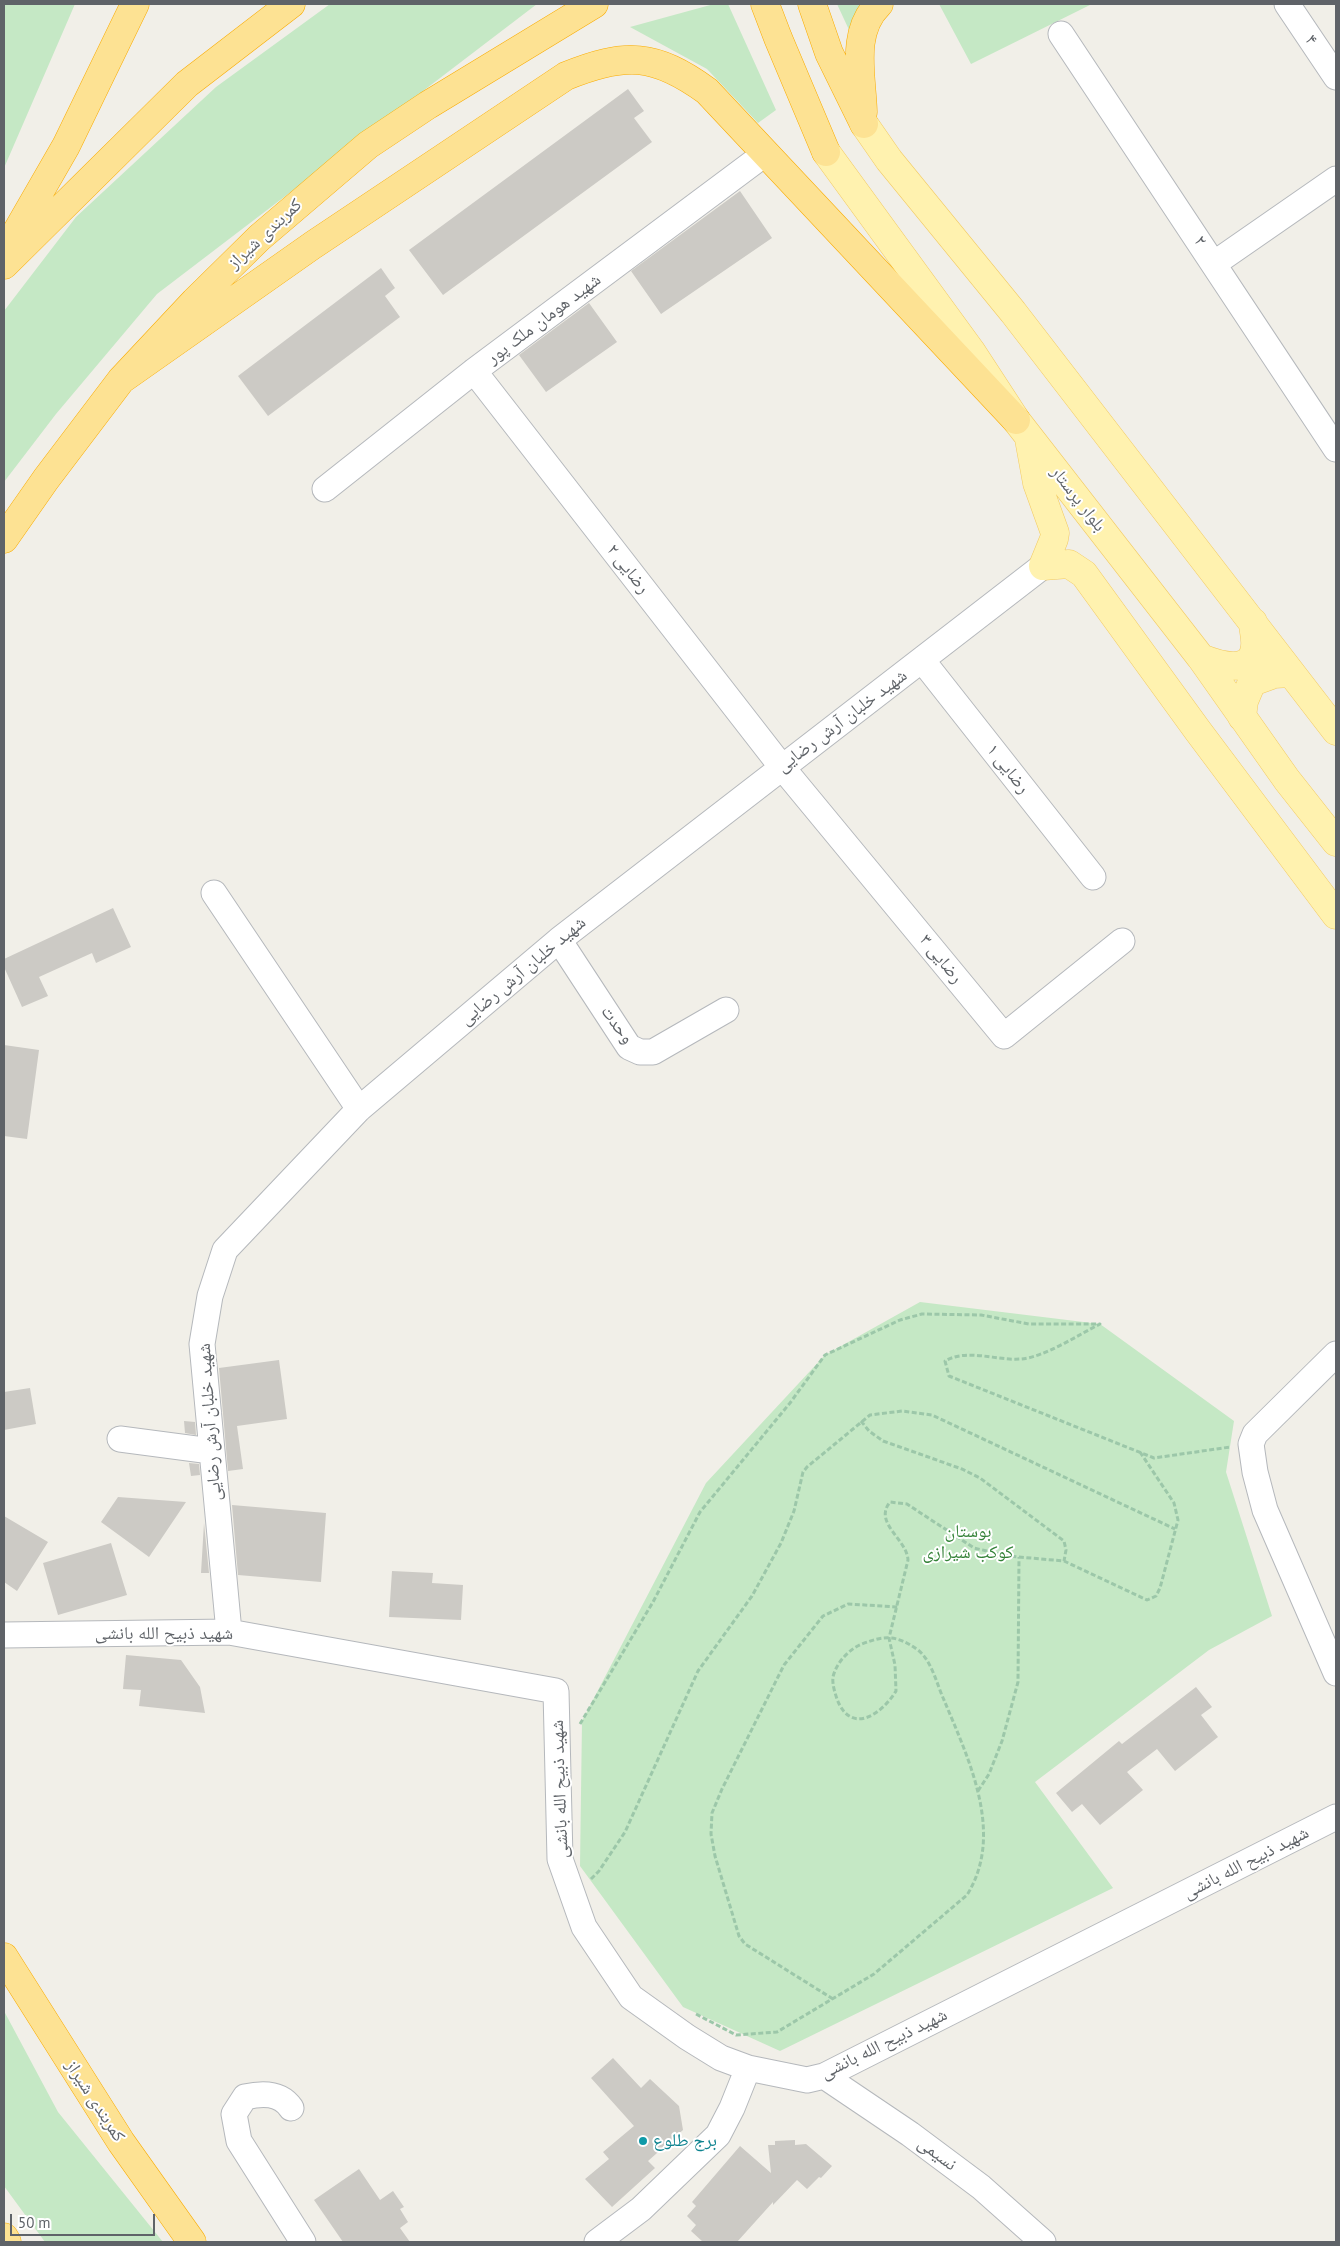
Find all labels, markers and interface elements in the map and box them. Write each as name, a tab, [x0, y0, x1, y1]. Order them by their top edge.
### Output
street label: ۴	[1300, 31, 1322, 49]
street label: کمربندی شیراز	[223, 194, 307, 274]
street label: ۲	[1189, 232, 1211, 250]
street label: شهید هومان ملک پور	[483, 269, 605, 369]
street label: بلوار پرستار	[1046, 462, 1110, 536]
street label: رضایی ۲	[602, 540, 654, 598]
street label: شهید خلبان آرش رضایی	[772, 665, 912, 777]
street label: رضایی ۱	[982, 740, 1034, 798]
street label: شهید خلبان آرش رضایی	[456, 912, 590, 1030]
street label: رضایی ۳	[915, 930, 967, 988]
street label: وحدت	[596, 1002, 638, 1048]
street label: شهید خلبان آرش رضایی	[194, 1342, 226, 1502]
park label: بوستان کوکب شیرازی	[923, 1521, 1013, 1564]
street label: شهید ذبیح الله بانشی	[95, 1623, 233, 1645]
street label: شهید ذبیح الله بانشی	[547, 1719, 573, 1859]
street label: شهید ذبیح الله بانشی	[1179, 1822, 1313, 1904]
street label: شهید ذبیح الله بانشی	[817, 2004, 951, 2084]
street label: کمربندی شیراز	[60, 2056, 130, 2146]
place label: برج طلوع	[653, 2130, 717, 2152]
street label: نسیمی	[913, 2132, 961, 2176]
marker: برج طلوع	[637, 2135, 649, 2147]
scale bar	[12, 2204, 158, 2236]
text: 50 m	[18, 2213, 51, 2232]

